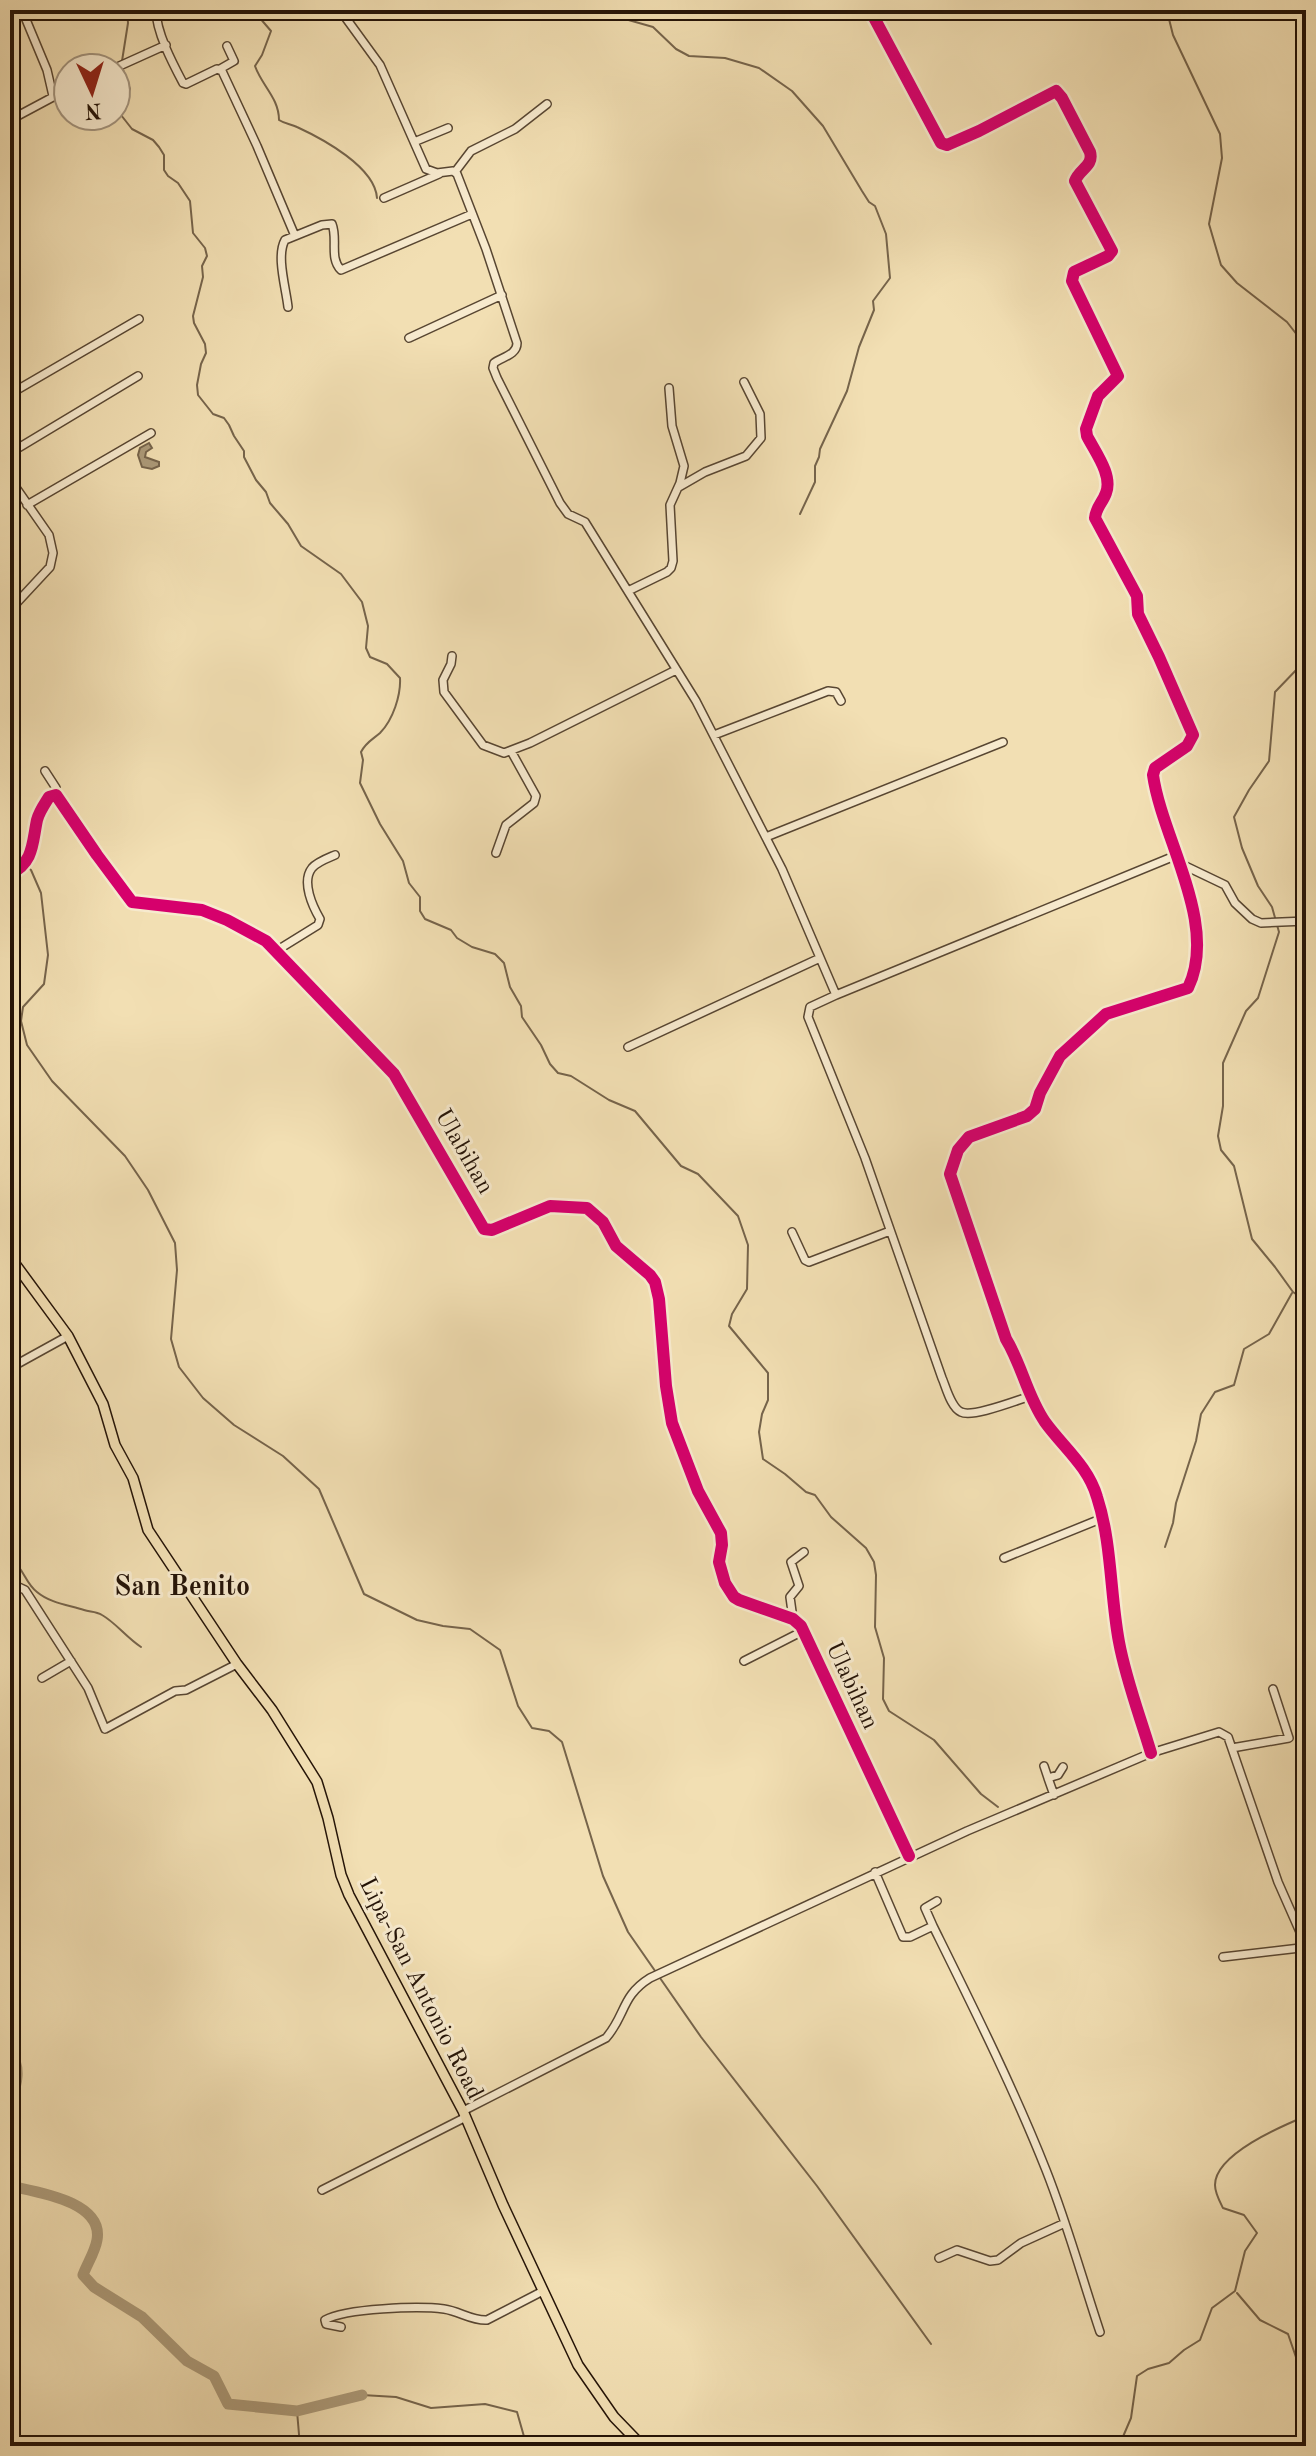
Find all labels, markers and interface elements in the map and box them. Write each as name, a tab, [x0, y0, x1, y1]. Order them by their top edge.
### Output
north arrow	[52, 52, 132, 132]
text: N	[84, 98, 102, 122]
street label: Ulabihan	[429, 1105, 497, 1199]
district label: San Benito	[114, 1574, 250, 1602]
street label: Ulabihan	[821, 1638, 882, 1733]
street label: Lipa-San Antonio Road	[354, 1874, 487, 2104]

